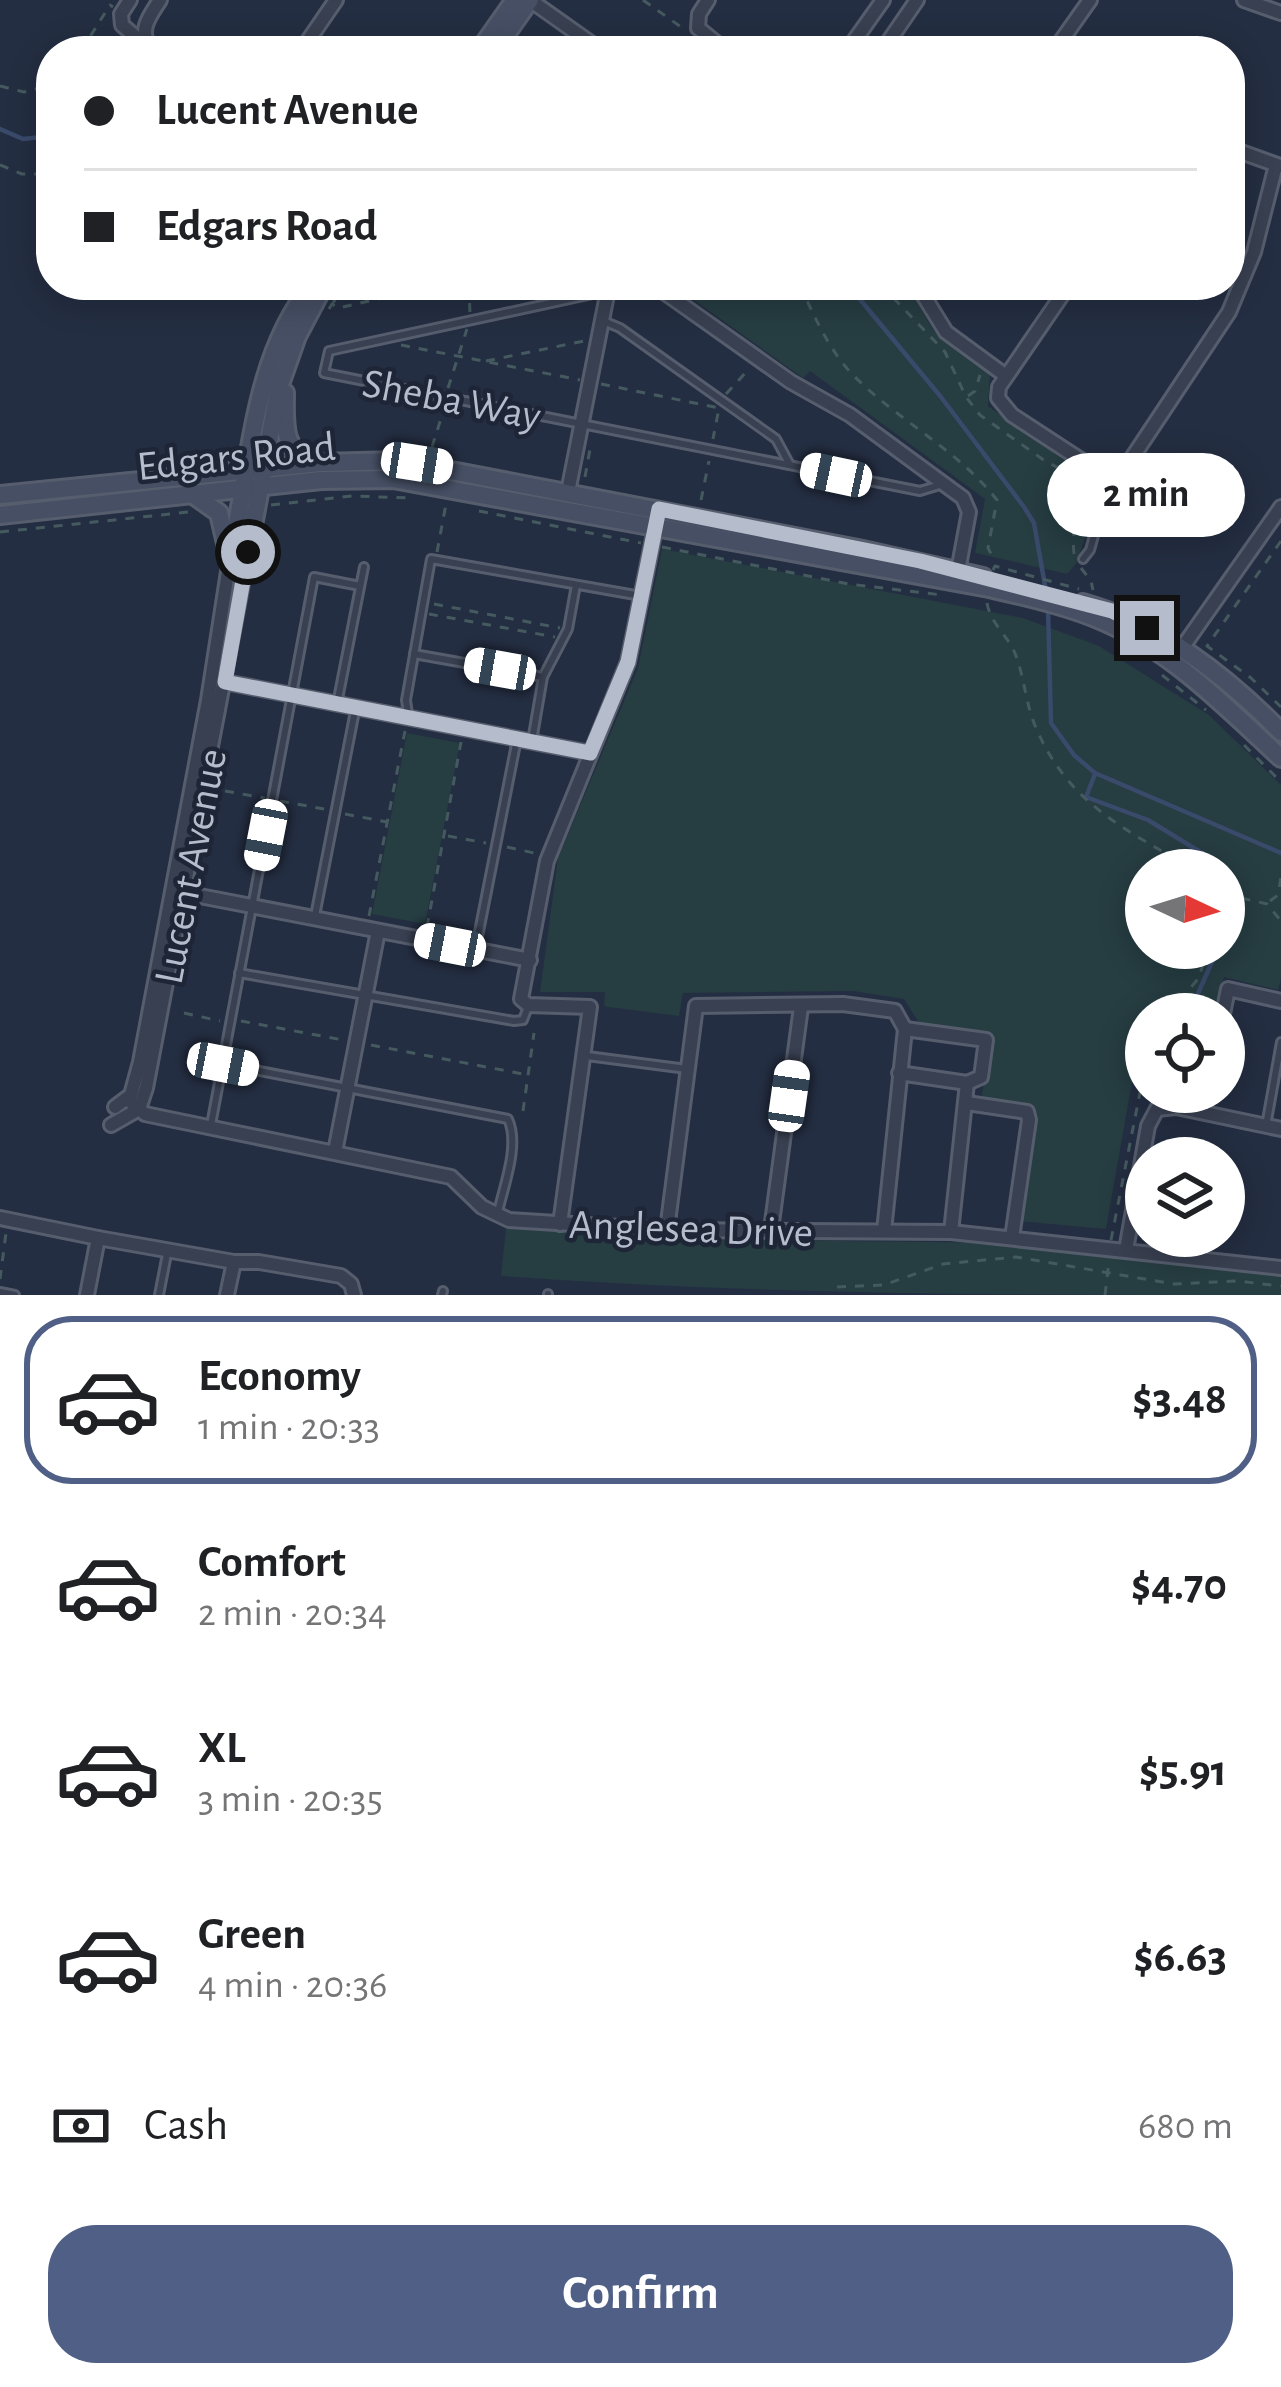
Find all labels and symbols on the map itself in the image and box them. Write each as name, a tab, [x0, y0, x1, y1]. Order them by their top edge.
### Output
street label: Sheba Way	[359, 362, 544, 438]
street label: Edgars Road	[135, 426, 338, 488]
car	[379, 440, 455, 486]
car	[797, 450, 875, 500]
callout: 2 min	[1048, 454, 1246, 538]
route start	[221, 525, 275, 579]
route end	[1120, 601, 1174, 655]
car	[461, 645, 539, 693]
street label: Lucent Avenue	[148, 745, 234, 988]
car	[241, 796, 291, 874]
north arrow	[1125, 849, 1245, 969]
car	[411, 920, 489, 970]
car	[184, 1039, 262, 1089]
car	[766, 1058, 812, 1134]
street label: Anglesea Drive	[568, 1204, 814, 1254]

